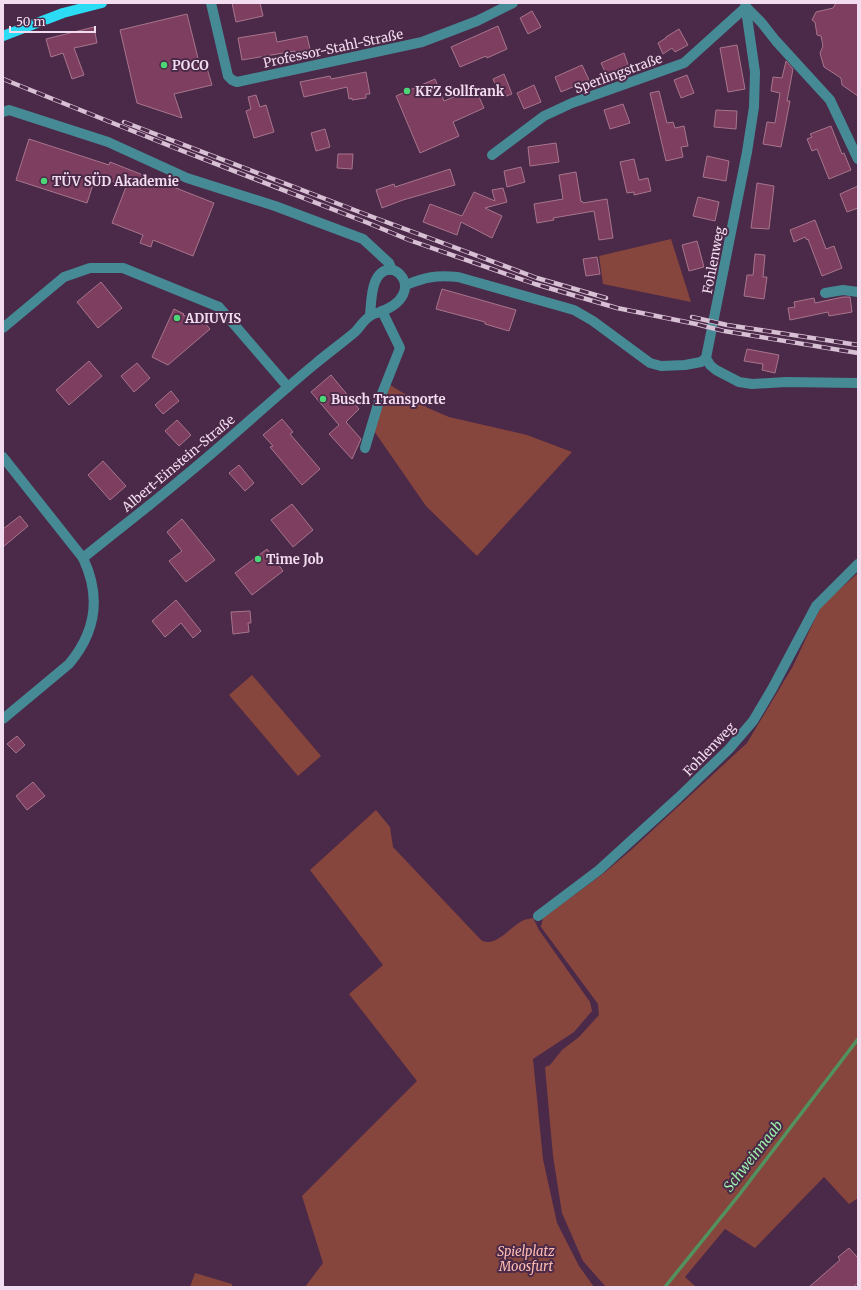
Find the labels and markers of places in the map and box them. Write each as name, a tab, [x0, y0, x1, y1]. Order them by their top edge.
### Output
place label: POCO	[172, 57, 209, 74]
marker: POCO	[159, 60, 169, 70]
place label: KFZ Sollfrank	[415, 83, 505, 100]
marker: KFZ Sollfrank	[402, 86, 412, 96]
place label: TÜV SÜD Akademie	[52, 172, 179, 190]
marker: TÜV SÜD Akademie	[39, 176, 49, 186]
place label: ADIUVIS	[184, 310, 241, 327]
marker: ADIUVIS	[172, 313, 182, 323]
place label: Busch Transporte	[331, 391, 446, 408]
marker: Busch Transporte	[318, 394, 328, 404]
place label: Time Job	[266, 551, 323, 568]
marker: Time Job	[253, 554, 263, 564]

